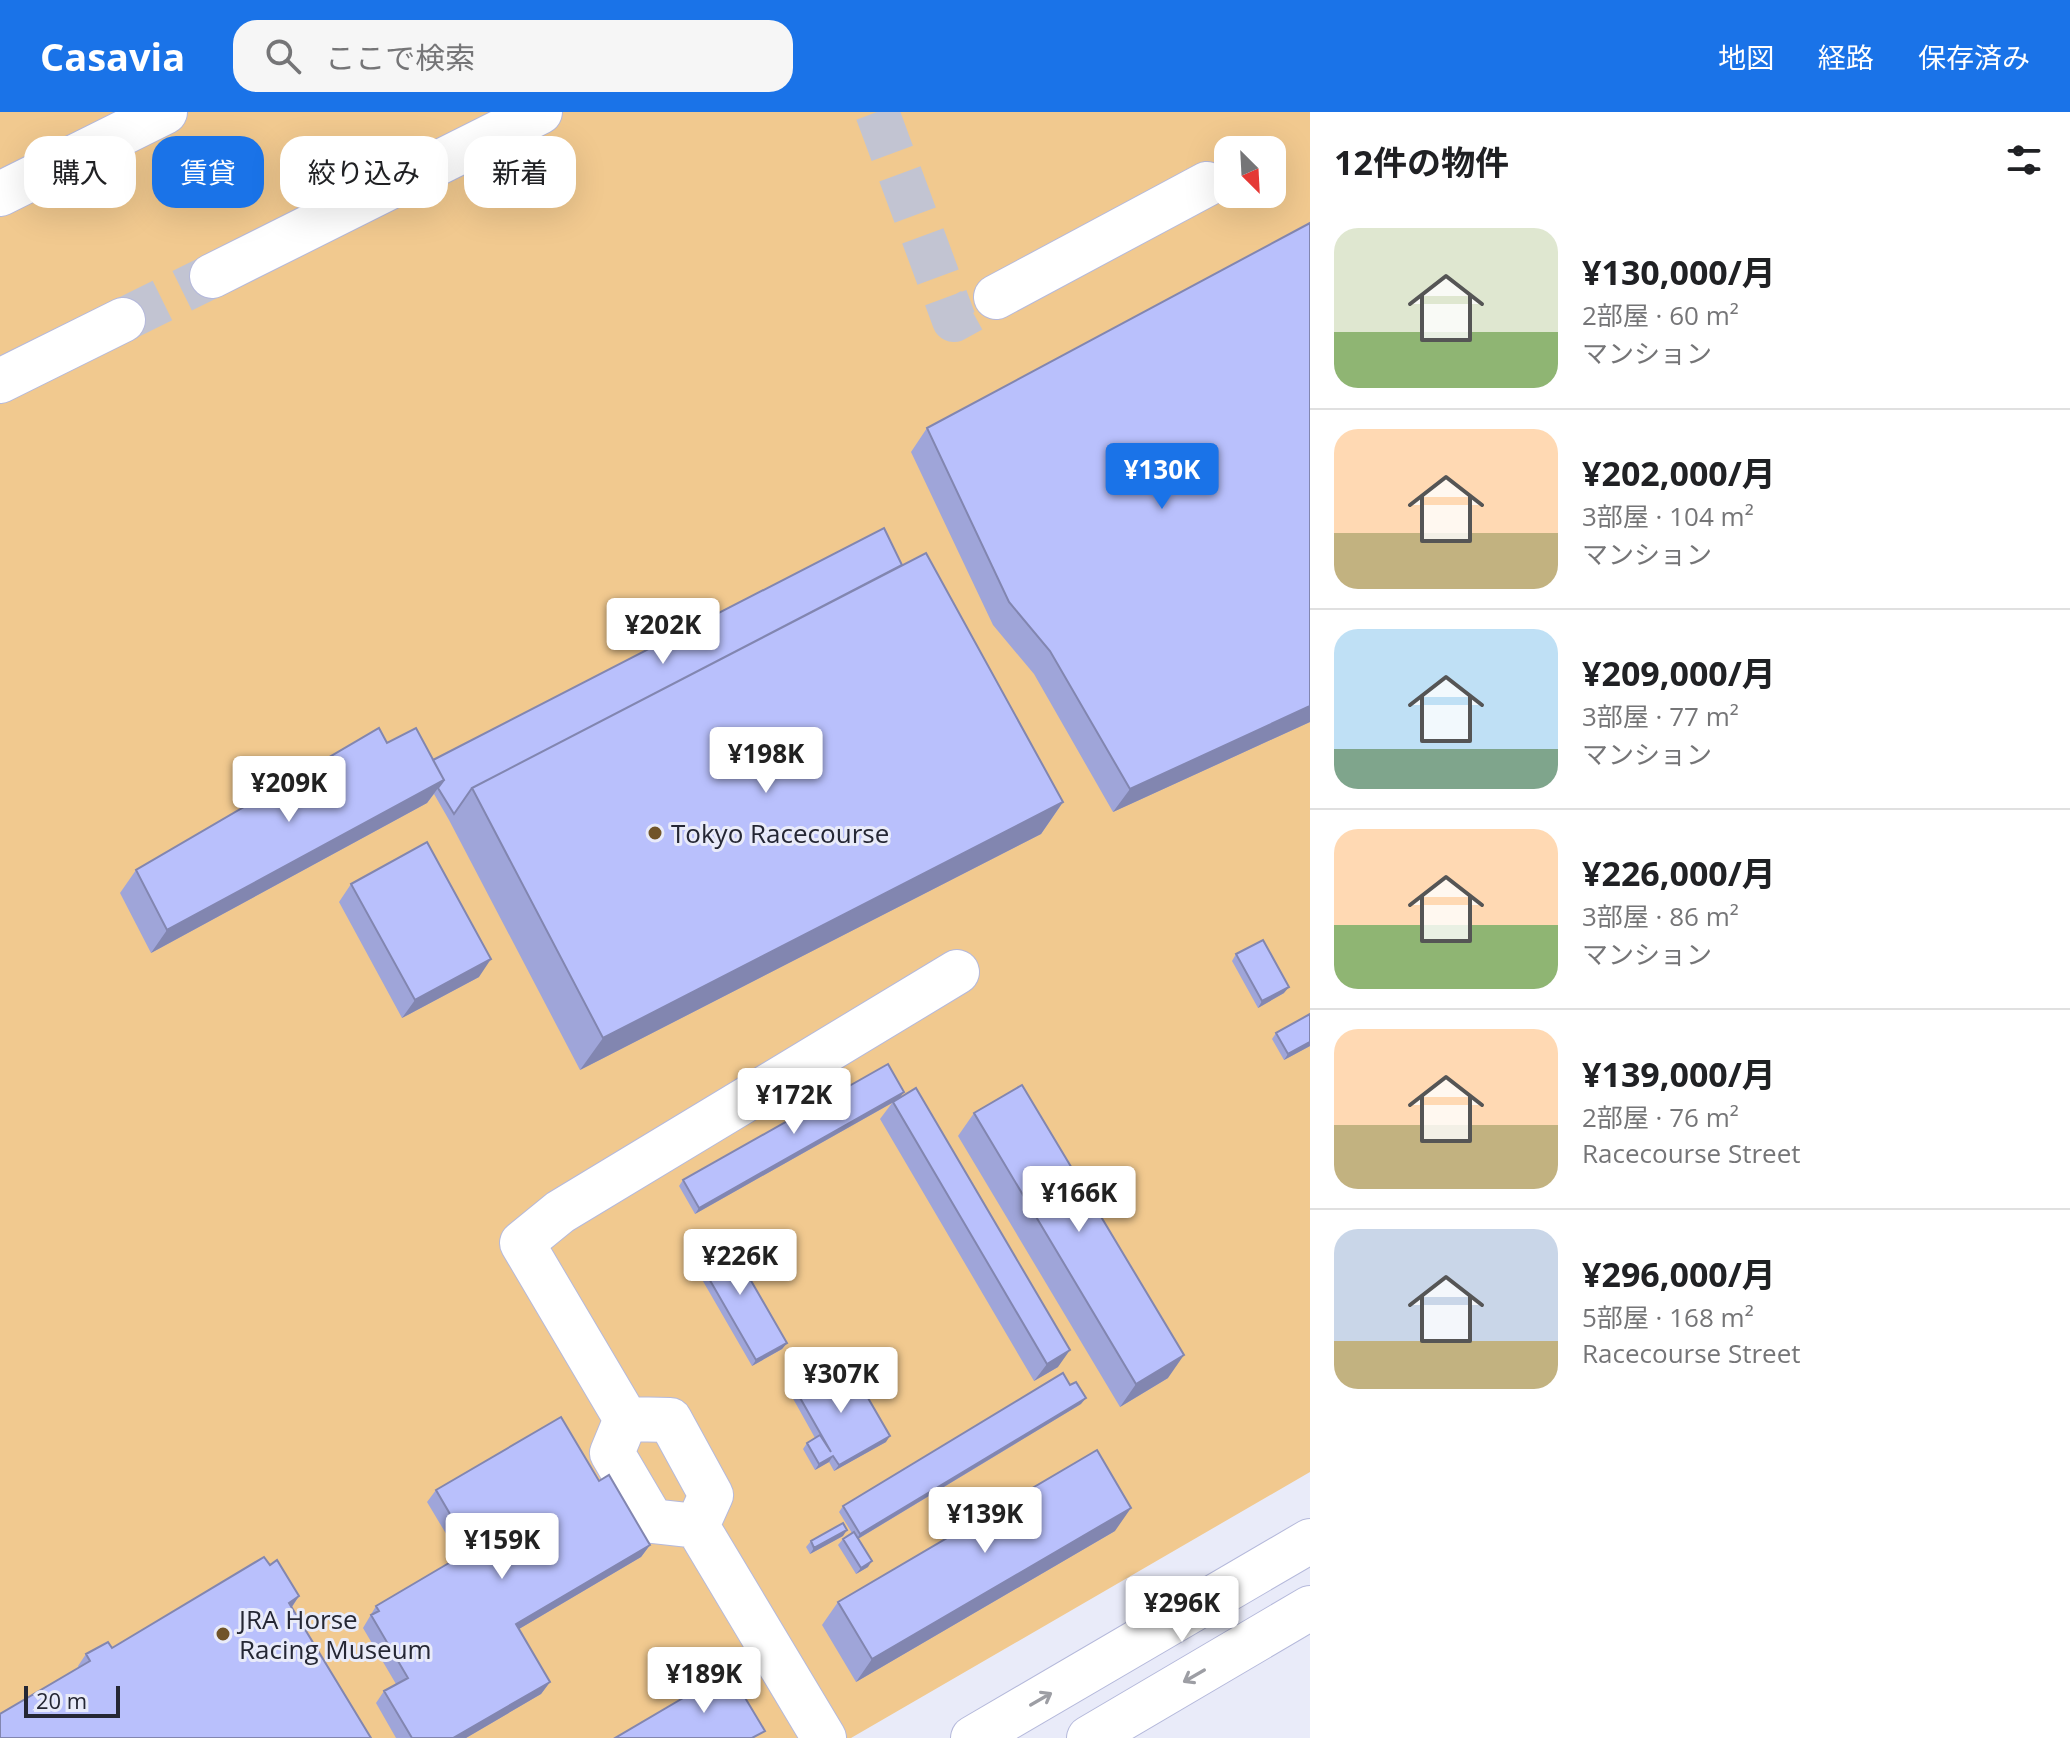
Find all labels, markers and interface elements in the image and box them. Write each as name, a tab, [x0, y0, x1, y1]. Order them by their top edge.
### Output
search box	[233, 20, 793, 92]
text: Casavia	[40, 30, 185, 82]
icon: search	[261, 34, 305, 78]
text: ここで検索	[325, 37, 475, 78]
text: 地図	[1718, 38, 1774, 76]
text: 経路	[1818, 38, 1874, 76]
text: 保存済み	[1918, 38, 2030, 76]
chip: 購入	[24, 136, 136, 208]
chip: 賃貸	[152, 136, 264, 208]
chip: 絞り込み	[280, 136, 448, 208]
chip: 新着	[464, 136, 576, 208]
north arrow	[1214, 136, 1286, 208]
map controls	[1214, 136, 1286, 208]
icon: filters	[2002, 138, 2046, 182]
text: 12件の物件	[1334, 139, 1509, 185]
text: ¥130,000/月	[1582, 249, 1776, 295]
icon: home	[1398, 260, 1494, 356]
text: 2部屋 · 60 m²	[1582, 297, 1739, 333]
text: マンション	[1582, 335, 1712, 371]
pin: ¥130K	[1106, 443, 1218, 511]
text: ¥202,000/月	[1582, 450, 1776, 496]
text: ¥130K	[1124, 451, 1200, 487]
icon: home	[1398, 461, 1494, 557]
text: 3部屋 · 104 m²	[1582, 498, 1754, 534]
text: マンション	[1582, 536, 1712, 572]
pin: ¥202K	[607, 598, 719, 666]
text: ¥202K	[625, 606, 701, 642]
text: ¥209,000/月	[1582, 650, 1776, 696]
icon: home	[1398, 661, 1494, 757]
text: 3部屋 · 77 m²	[1582, 698, 1739, 734]
pin: ¥198K	[710, 727, 822, 795]
text: ¥198K	[728, 735, 804, 771]
text: マンション	[1582, 736, 1712, 772]
pin: ¥209K	[233, 756, 345, 824]
text: ¥209K	[251, 764, 327, 800]
place label: Tokyo Racecourse	[671, 815, 889, 851]
marker: Tokyo Racecourse	[646, 824, 664, 842]
text: ¥226,000/月	[1582, 850, 1776, 896]
icon: home	[1398, 861, 1494, 957]
text: 3部屋 · 86 m²	[1582, 898, 1739, 934]
text: マンション	[1582, 936, 1712, 972]
text: ¥139,000/月	[1582, 1051, 1776, 1097]
icon: home	[1398, 1061, 1494, 1157]
pin: ¥172K	[738, 1068, 850, 1136]
text: ¥172K	[756, 1076, 832, 1112]
text: 2部屋 · 76 m²	[1582, 1099, 1739, 1135]
text: Racecourse Street	[1582, 1135, 1801, 1171]
pin: ¥166K	[1023, 1166, 1135, 1234]
text: ¥166K	[1041, 1174, 1117, 1210]
pin: ¥226K	[684, 1229, 796, 1297]
text: ¥226K	[702, 1237, 778, 1273]
text: ¥296,000/月	[1582, 1251, 1776, 1297]
icon: home	[1398, 1261, 1494, 1357]
text: 5部屋 · 168 m²	[1582, 1299, 1754, 1335]
text: Racecourse Street	[1582, 1335, 1801, 1371]
pin: ¥307K	[785, 1347, 897, 1415]
text: ¥307K	[803, 1355, 879, 1391]
pin: ¥139K	[929, 1487, 1041, 1555]
text: ¥139K	[947, 1495, 1023, 1531]
pin: ¥159K	[446, 1513, 558, 1581]
text: ¥159K	[464, 1521, 540, 1557]
pin: ¥296K	[1126, 1576, 1238, 1644]
text: ¥296K	[1144, 1584, 1220, 1620]
place label: JRA Horse Racing Museum	[236, 1601, 432, 1667]
marker: JRA Horse Racing Museum	[214, 1625, 232, 1643]
pin: ¥189K	[648, 1647, 760, 1715]
text: ¥189K	[666, 1655, 742, 1691]
one-way arrow	[1183, 1669, 1207, 1684]
scale bar	[24, 1682, 120, 1718]
text: 20 m	[36, 1685, 87, 1715]
one-way arrow	[1029, 1691, 1052, 1707]

